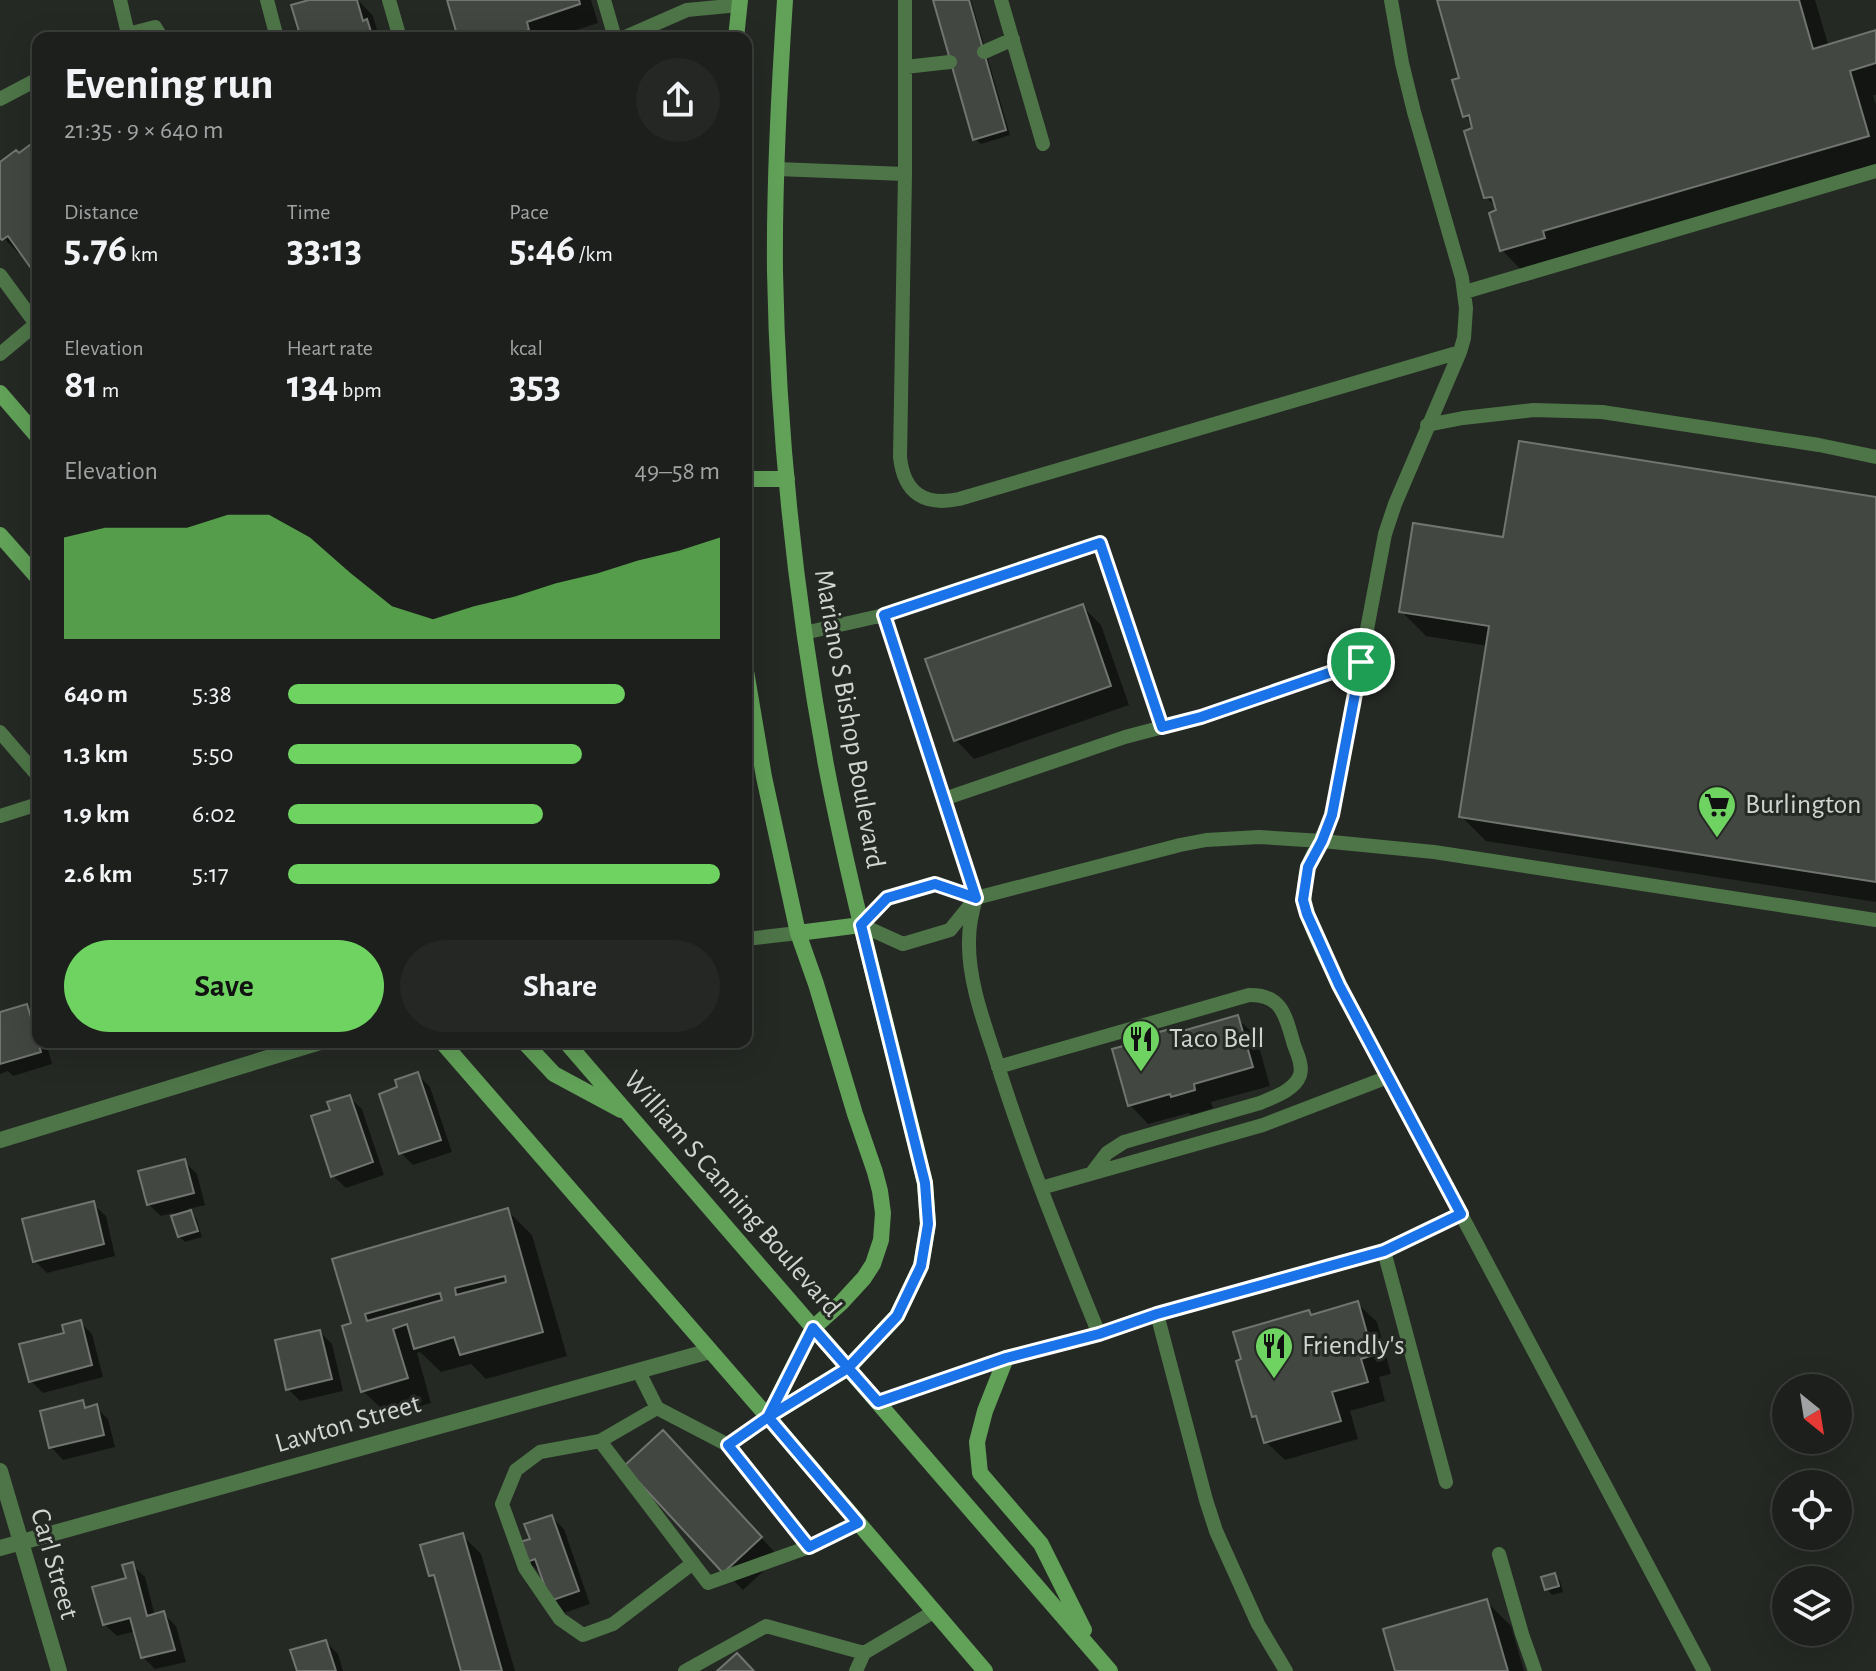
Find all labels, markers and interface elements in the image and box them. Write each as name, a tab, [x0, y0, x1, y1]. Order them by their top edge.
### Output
button: share	[636, 58, 720, 142]
text: Evening run	[64, 63, 273, 107]
text: 21:35 · 9 × 640 m	[64, 117, 224, 143]
text: Distance	[64, 201, 139, 223]
text: Time	[287, 201, 331, 223]
text: Pace	[509, 201, 549, 223]
text: 5.76	[64, 229, 127, 269]
text: 33:13	[287, 229, 362, 269]
text: 5:46	[509, 229, 575, 269]
text: km	[127, 243, 158, 265]
text: /km	[575, 243, 613, 265]
text: Elevation	[64, 337, 144, 359]
text: Heart rate	[287, 337, 373, 359]
text: kcal	[509, 337, 543, 359]
text: 81	[64, 365, 98, 405]
text: 134	[287, 365, 338, 405]
text: 353	[509, 365, 561, 405]
text: m	[98, 379, 119, 401]
text: bpm	[338, 379, 382, 401]
text: Elevation	[64, 458, 158, 484]
text: 49–58 m	[635, 458, 720, 484]
street label: Mariano S Bishop Boulevard	[809, 567, 889, 871]
pin	[1327, 628, 1395, 696]
icon: arrive	[1339, 640, 1383, 684]
text: 640 m	[64, 681, 128, 707]
text: 5:38	[192, 681, 232, 707]
text: 1.3 km	[64, 741, 128, 767]
text: 5:50	[192, 741, 233, 767]
supermarket icon: Burlington	[1696, 784, 1738, 839]
place label: Burlington	[1745, 791, 1861, 819]
text: 1.9 km	[64, 801, 130, 827]
text: 6:02	[192, 801, 236, 827]
text: 2.6 km	[64, 861, 133, 887]
text: 5:17	[192, 861, 229, 887]
button: Save	[64, 940, 384, 1032]
button: Share	[400, 940, 720, 1032]
restaurant icon: Taco Bell	[1120, 1018, 1162, 1073]
place label: Taco Bell	[1169, 1025, 1264, 1053]
street label: William S Canning Boulevard	[618, 1066, 846, 1322]
restaurant icon: Friendly's	[1253, 1325, 1295, 1380]
place label: Friendly's	[1302, 1332, 1405, 1360]
north arrow	[1772, 1374, 1852, 1454]
map controls	[1772, 1374, 1852, 1646]
street label: Lawton Street	[272, 1390, 424, 1458]
button: locate	[1772, 1470, 1852, 1550]
street label: Carl Street	[25, 1505, 83, 1623]
button: layers	[1772, 1566, 1852, 1646]

